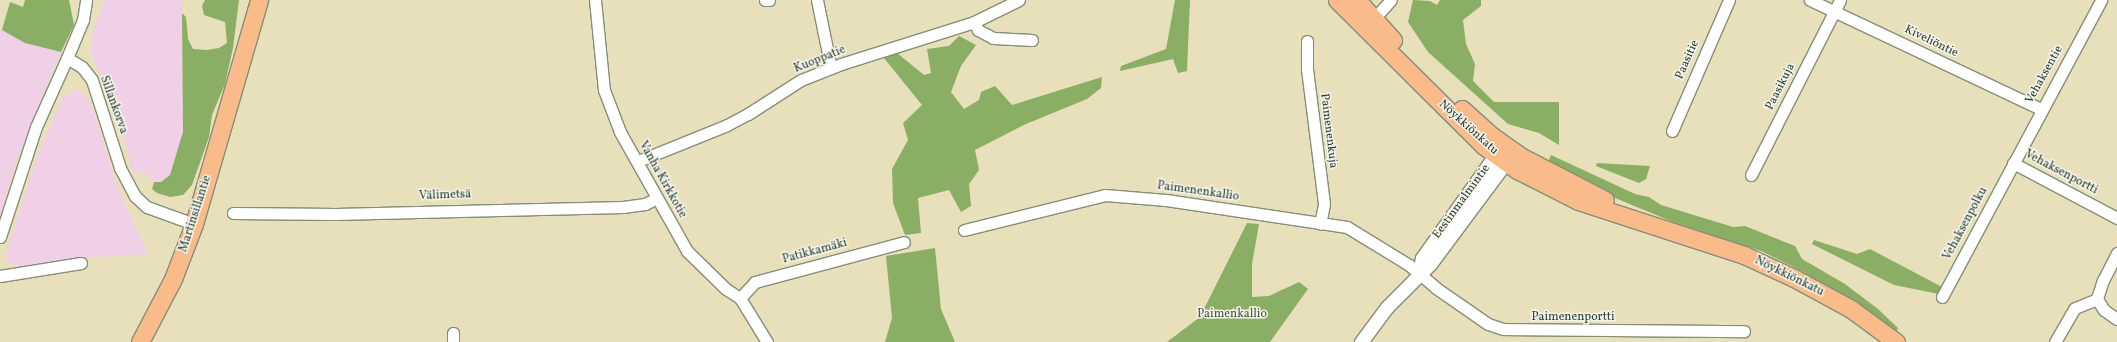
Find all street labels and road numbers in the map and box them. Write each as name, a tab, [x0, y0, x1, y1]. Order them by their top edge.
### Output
street label: Kiveliöntie	[1902, 23, 1960, 61]
street label: Paasitie	[1673, 38, 1703, 82]
street label: Kuoppatie	[792, 43, 848, 77]
street label: Vehaksentie	[2023, 44, 2067, 106]
street label: Paasikuja	[1763, 61, 1799, 113]
street label: Sillankorva	[96, 74, 130, 136]
street label: Paimenenkuja	[1316, 93, 1340, 169]
street label: Nöykkiönkatu	[1435, 97, 1501, 159]
street label: Vanha Kirkkotie	[635, 139, 689, 221]
street label: Vehaksenportti	[2022, 148, 2100, 198]
street label: Eestinmalmintie	[1430, 162, 1494, 242]
street label: Martinsillantie	[177, 174, 215, 254]
street label: Paimenenkallio	[1156, 179, 1240, 205]
street label: Vehaksenpolku	[1941, 185, 1991, 263]
street label: Välimetsä	[419, 188, 471, 204]
street label: Patikkamäki	[781, 236, 849, 268]
street label: Nöykkiönkatu	[1752, 254, 1826, 300]
street label: Paimenenportti	[1531, 311, 1615, 325]

